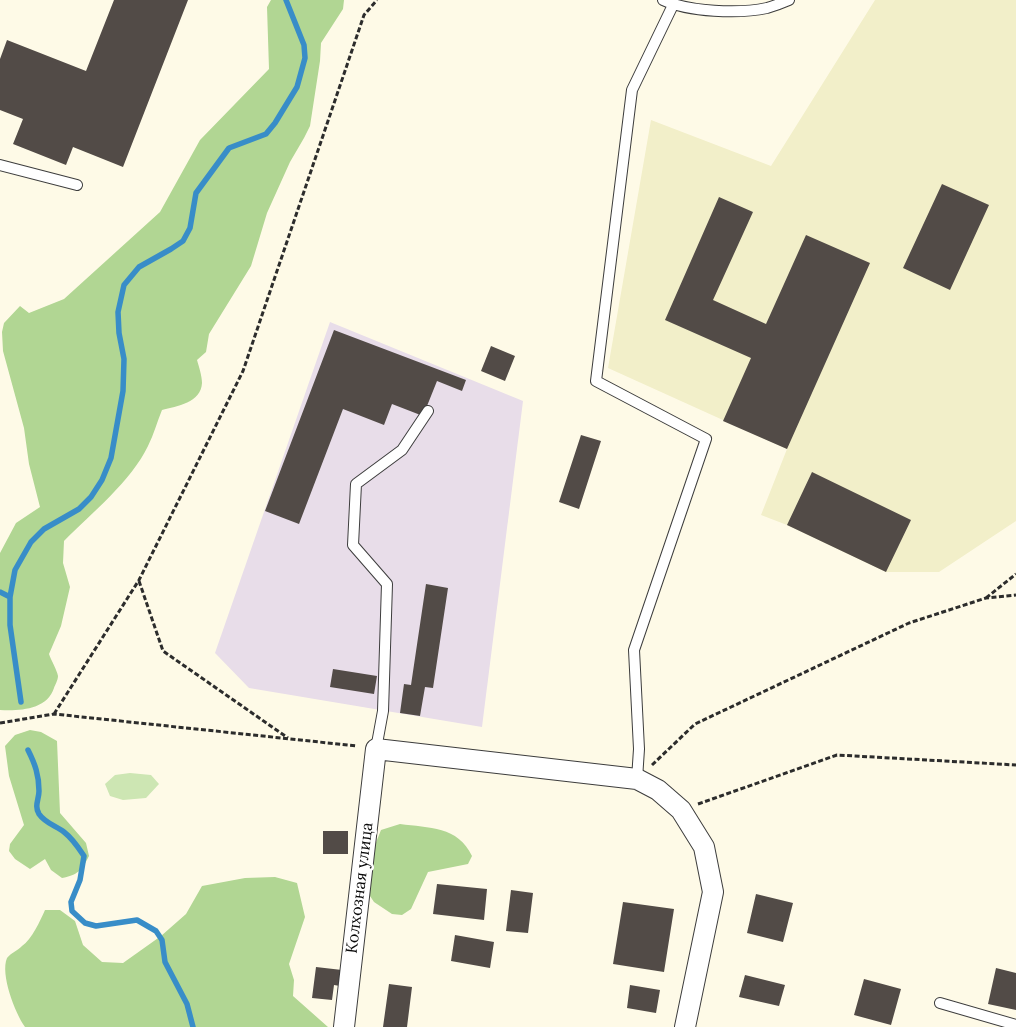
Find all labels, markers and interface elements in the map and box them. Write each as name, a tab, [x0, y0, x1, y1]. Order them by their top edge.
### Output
street label: Колхозная улица	[342, 821, 378, 955]

